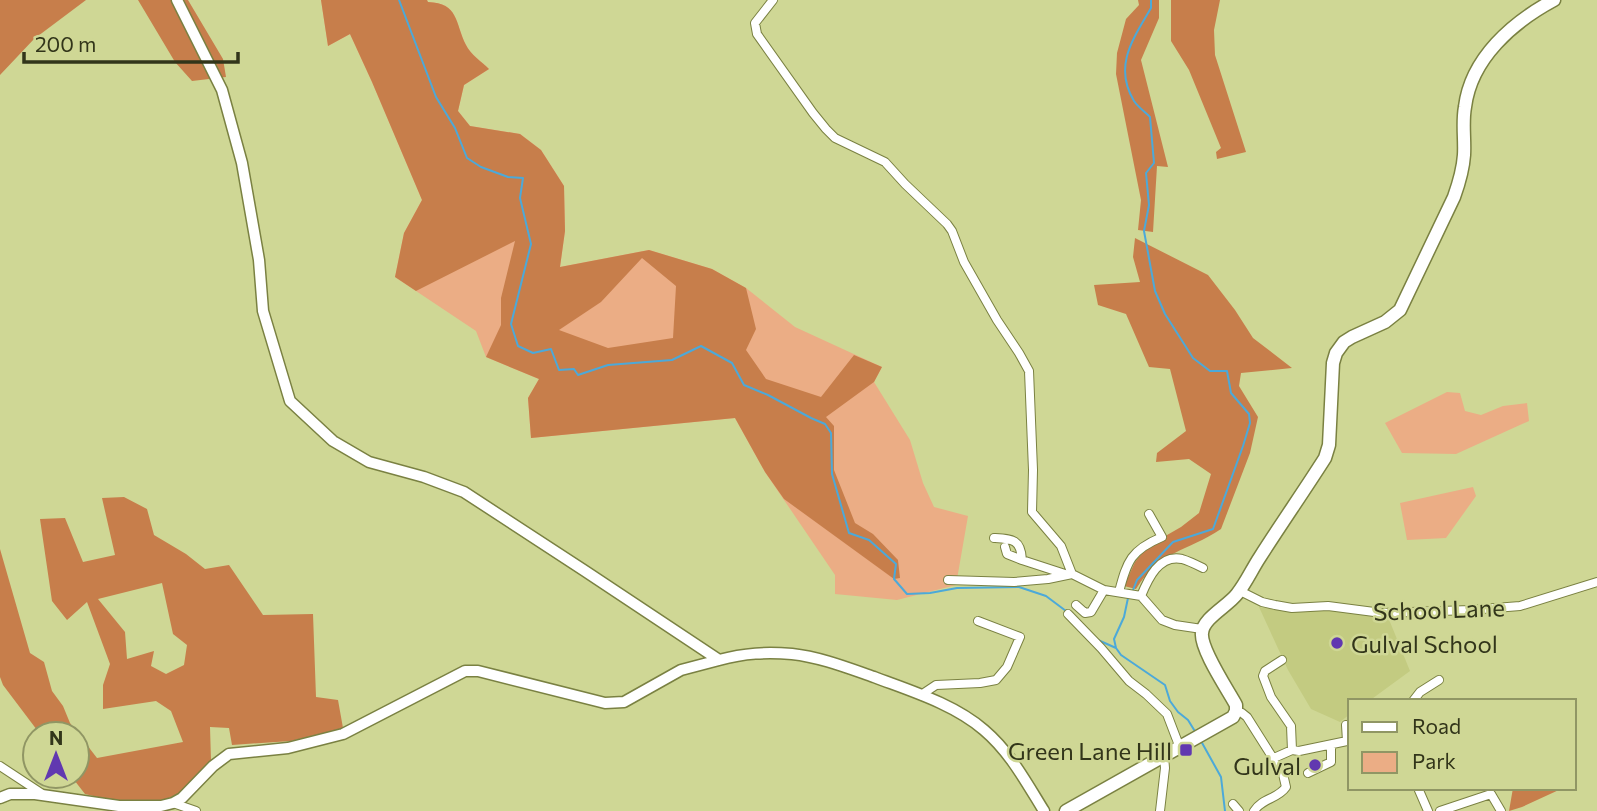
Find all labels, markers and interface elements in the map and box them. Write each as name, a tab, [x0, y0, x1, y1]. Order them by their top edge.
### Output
scale bar	[24, 21, 238, 65]
text: 200 m	[35, 31, 96, 56]
street label: School Lane	[1373, 592, 1505, 626]
place label: Gulval School	[1351, 629, 1498, 658]
marker: Gulval School	[1329, 635, 1345, 651]
legend	[1348, 699, 1576, 790]
text: Road	[1412, 713, 1461, 738]
north arrow	[21, 720, 91, 790]
text: N	[49, 726, 63, 749]
place label: Green Lane Hill	[1008, 736, 1172, 765]
marker: Green Lane Hill	[1178, 742, 1194, 758]
text: Park	[1412, 748, 1456, 773]
place label: Gulval	[1233, 751, 1301, 780]
marker: Gulval	[1307, 757, 1323, 773]

